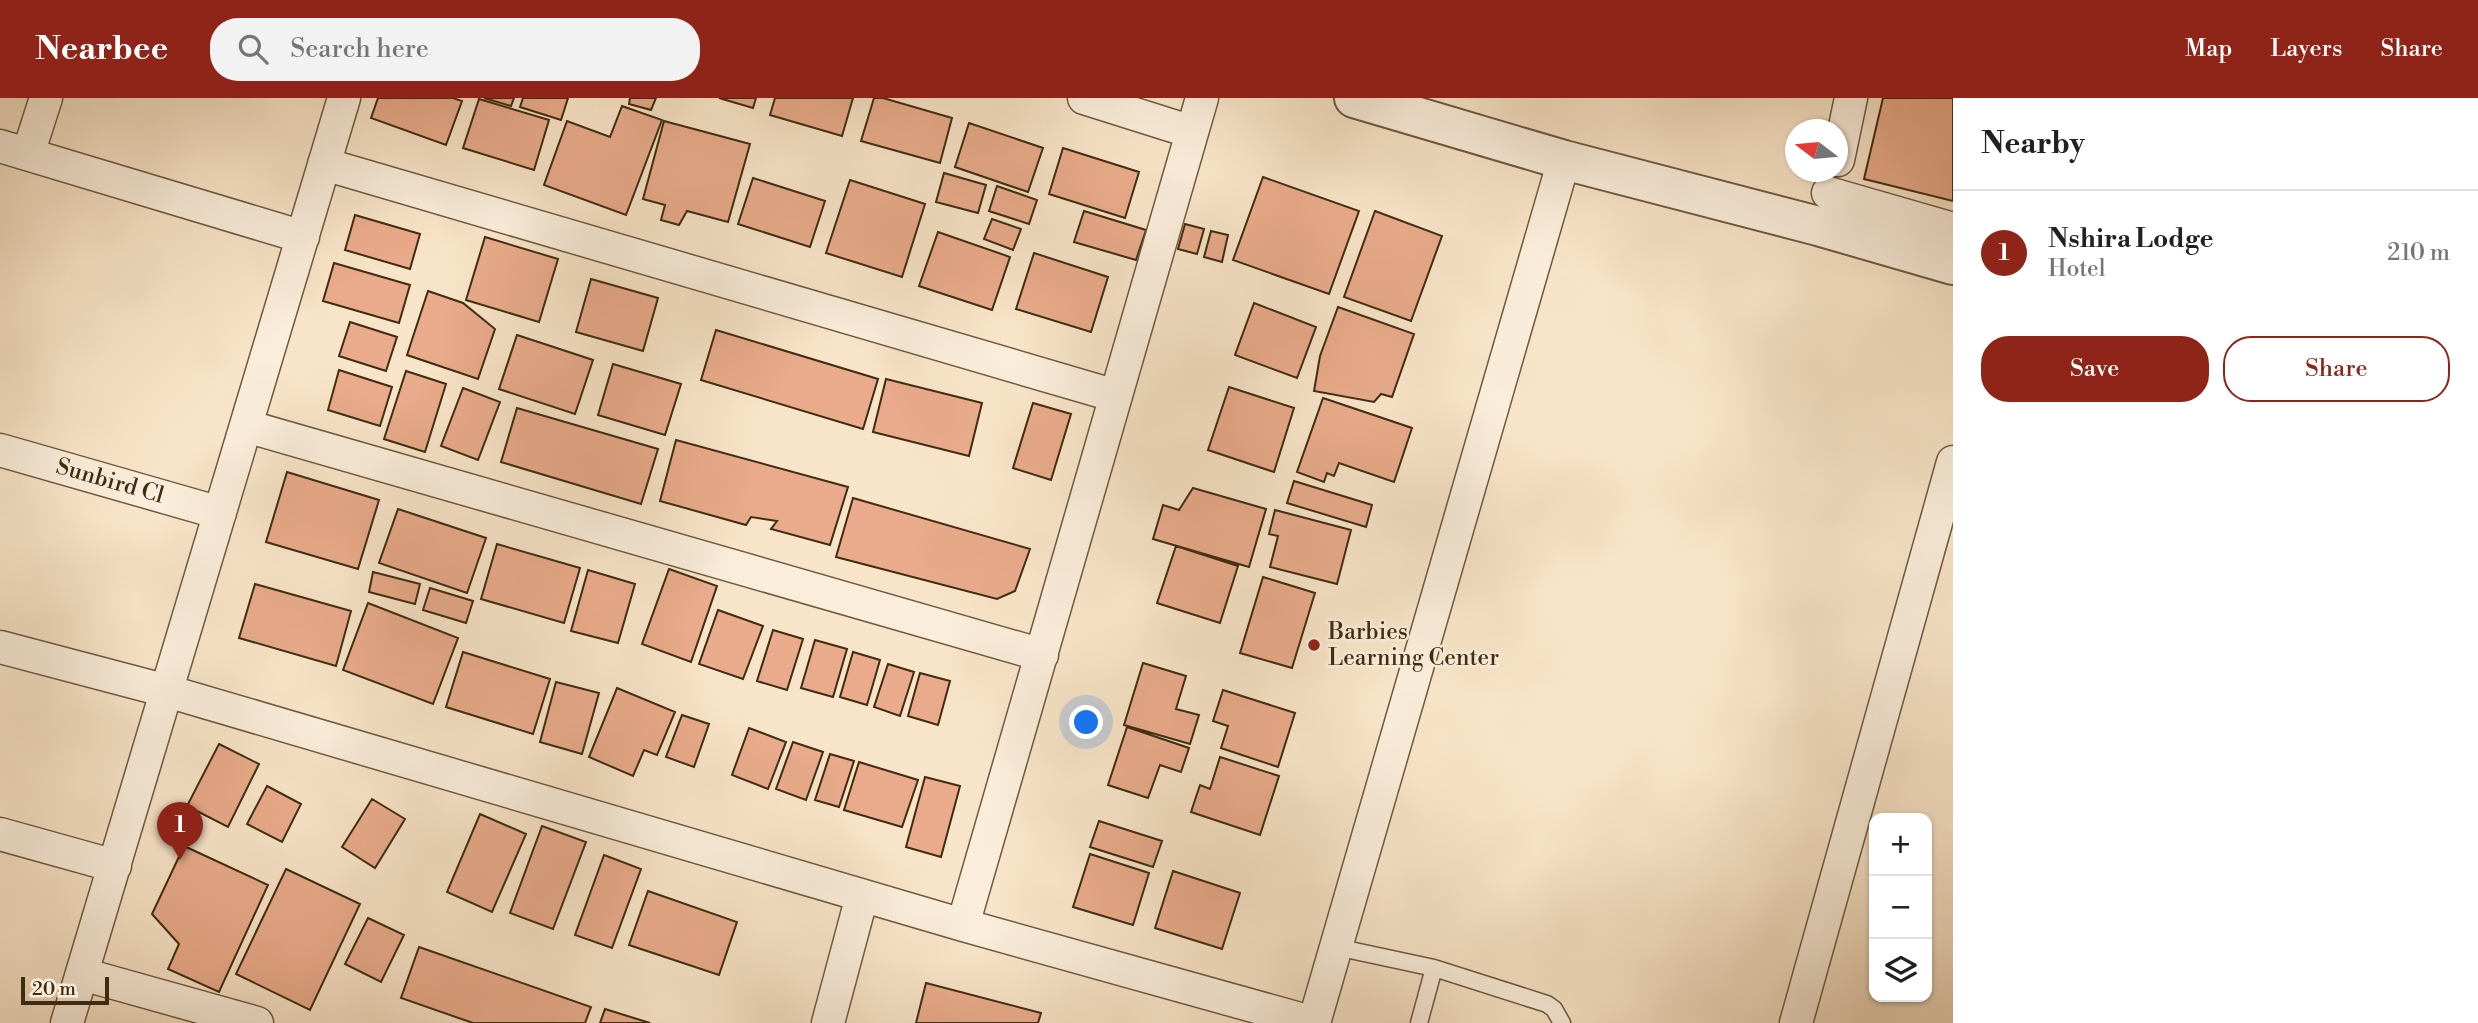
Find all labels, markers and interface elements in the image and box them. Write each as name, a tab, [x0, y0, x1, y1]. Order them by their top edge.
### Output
search box	[210, 18, 700, 81]
text: Nearbee	[35, 29, 168, 70]
icon: search	[234, 30, 272, 68]
text: Search here	[290, 33, 429, 65]
text: Map	[2185, 34, 2232, 64]
text: Layers	[2270, 34, 2342, 64]
text: Share	[2380, 34, 2443, 64]
north arrow	[1785, 119, 1848, 182]
text: Nearby	[1981, 125, 2085, 163]
text: Nshira Lodge	[2048, 223, 2213, 255]
text: 1	[1998, 239, 2010, 267]
text: 210 m	[2387, 239, 2450, 267]
text: Hotel	[2048, 255, 2106, 283]
button: Save	[1981, 336, 2209, 402]
button: Share	[2223, 336, 2450, 402]
street label: Sunbird Cl	[53, 452, 167, 510]
place label: Barbies Learning Center	[1327, 618, 1499, 672]
marker: Barbies Learning Center	[1306, 637, 1322, 653]
your location	[1069, 705, 1103, 739]
pin: 1	[157, 802, 203, 860]
map controls	[1869, 813, 1932, 1002]
button: +	[1869, 813, 1932, 876]
button: −	[1869, 876, 1932, 939]
button: layers	[1869, 939, 1932, 1002]
scale bar	[21, 974, 108, 1006]
text: 20 m	[32, 977, 76, 1001]

